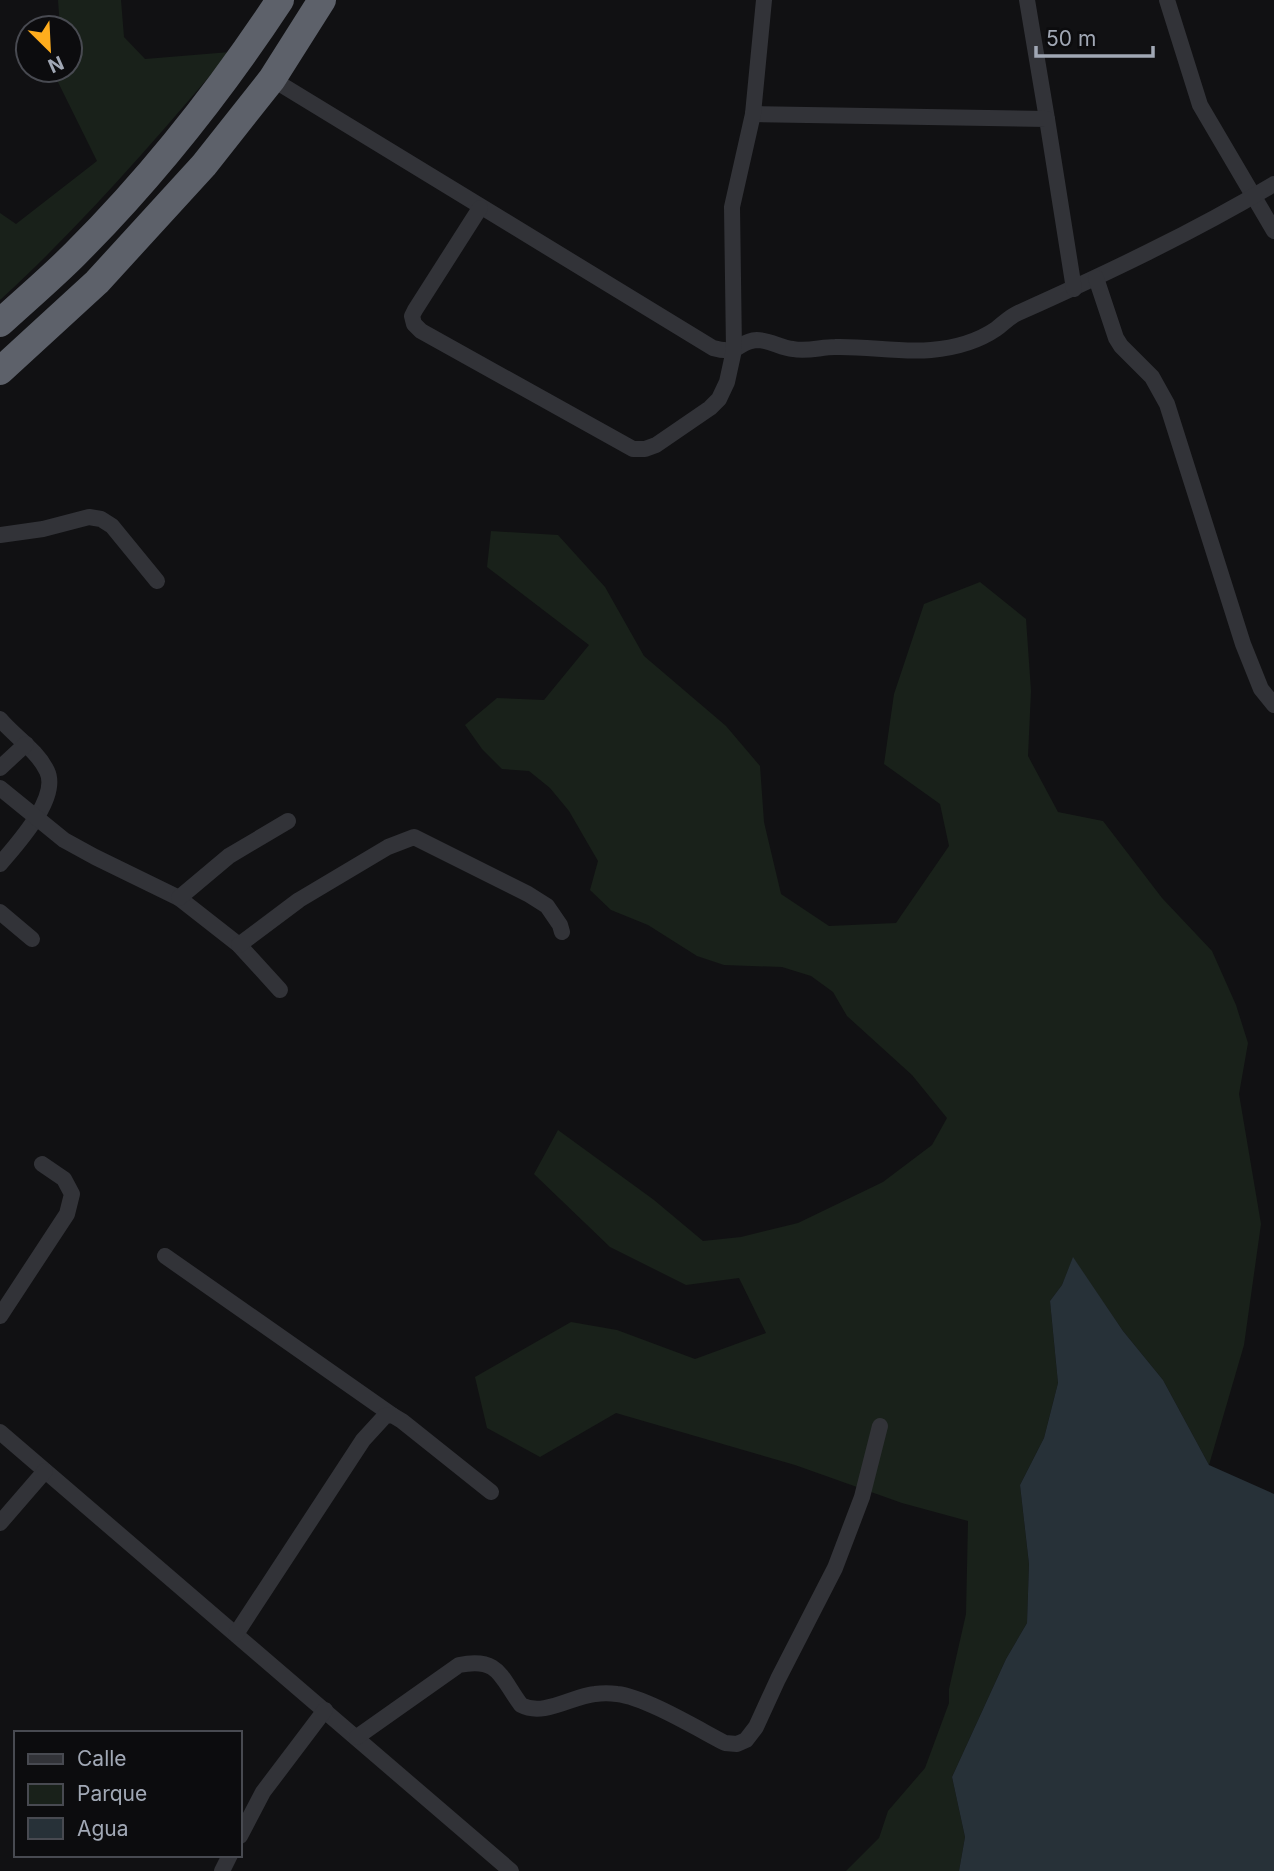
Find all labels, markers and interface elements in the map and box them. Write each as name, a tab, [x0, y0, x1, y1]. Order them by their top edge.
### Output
north arrow	[14, 14, 84, 84]
scale bar	[1036, 14, 1153, 58]
text: 50 m	[1046, 26, 1096, 51]
text: N	[44, 51, 67, 78]
legend	[14, 1731, 242, 1857]
text: Calle	[77, 1746, 127, 1771]
text: Parque	[77, 1781, 147, 1806]
text: Agua	[77, 1816, 129, 1841]

